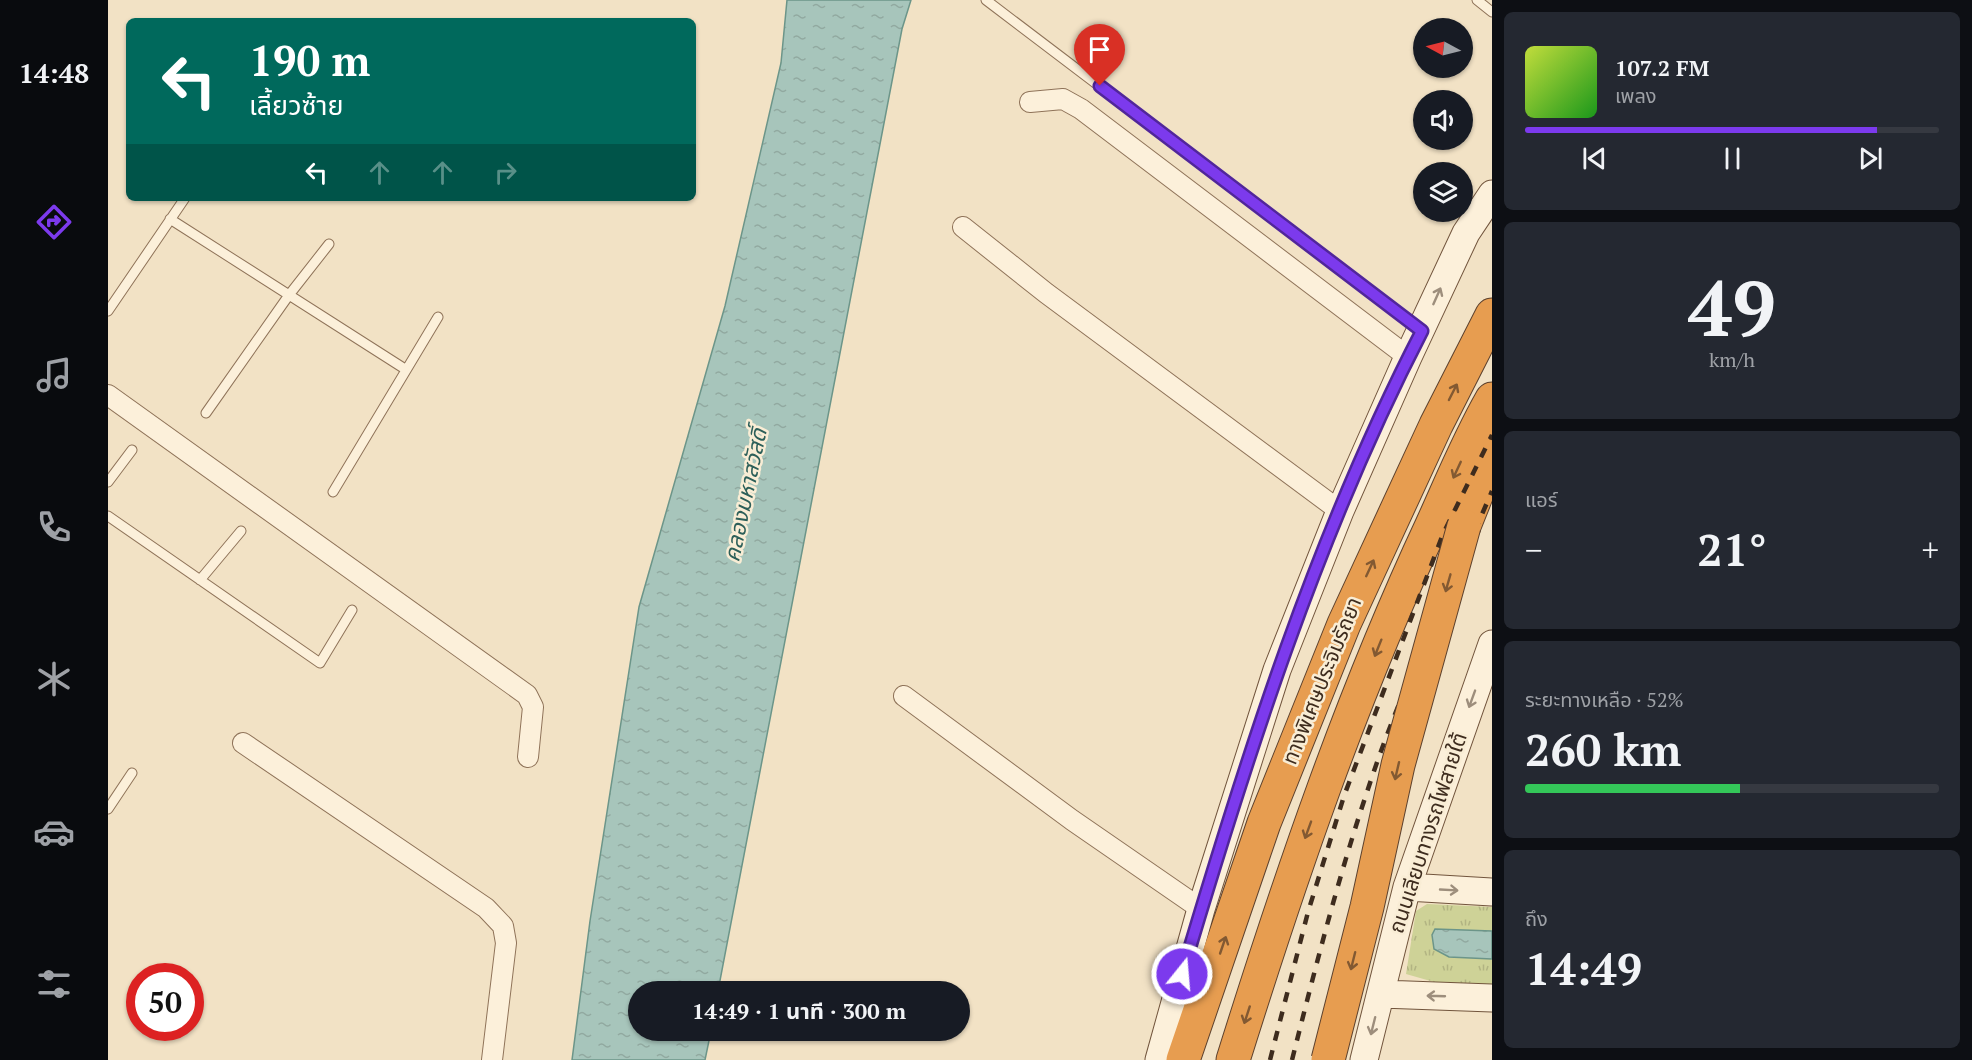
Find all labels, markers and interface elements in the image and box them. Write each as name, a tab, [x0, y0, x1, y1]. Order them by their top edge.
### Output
north arrow	[1413, 18, 1473, 78]
map controls	[1413, 18, 1473, 222]
pin	[1074, 24, 1125, 86]
text: 190 m	[249, 32, 370, 88]
icon: arrive	[1083, 33, 1116, 66]
icon: left	[150, 42, 228, 120]
text: 107.2 FM	[1615, 53, 1709, 82]
text: 14:48	[19, 55, 89, 91]
text: เพลง	[1615, 82, 1657, 109]
text: เลี้ยวซ้าย	[249, 87, 343, 123]
button: sound	[1413, 90, 1473, 150]
icon: previous	[1578, 142, 1611, 175]
icon: pause	[1716, 142, 1749, 175]
icon: next	[1854, 142, 1887, 175]
icon: left	[300, 156, 333, 189]
icon: ahead	[363, 156, 396, 189]
icon: ahead	[426, 156, 459, 189]
icon: right	[489, 156, 522, 189]
button: layers	[1413, 162, 1473, 222]
icon: directions	[33, 201, 75, 243]
text: 49	[1688, 255, 1776, 358]
one-way arrow	[1432, 288, 1444, 306]
text: km/h	[1709, 346, 1755, 373]
icon: music	[33, 354, 75, 396]
one-way arrow	[1448, 383, 1459, 401]
water label: คลองมหาสวัสดิ์	[716, 420, 774, 564]
one-way arrow	[1451, 461, 1462, 479]
text: แอร์	[1525, 486, 1557, 513]
icon: phone	[33, 506, 75, 548]
text: 21°	[1697, 519, 1767, 579]
text: −	[1525, 528, 1543, 571]
text: +	[1921, 528, 1939, 571]
one-way arrow	[1364, 560, 1376, 578]
one-way arrow	[1442, 573, 1453, 592]
street label: ทางพิเศษประจิมรัถยา	[1275, 593, 1367, 768]
one-way arrow	[1372, 638, 1383, 657]
icon: climate	[33, 658, 75, 700]
text: ระยะทางเหลือ · 52%	[1525, 686, 1684, 713]
one-way arrow	[1466, 689, 1477, 708]
text: 260 km	[1525, 719, 1681, 779]
street label: ถนนเลียบทางรถไฟสายใต้	[1381, 729, 1473, 937]
one-way arrow	[1390, 761, 1402, 780]
icon: car	[33, 811, 75, 853]
one-way arrow	[1302, 820, 1313, 839]
one-way arrow	[1439, 884, 1459, 895]
text: ถึง	[1525, 905, 1548, 932]
one-way arrow	[1218, 936, 1229, 955]
text: 14:49	[1525, 938, 1642, 998]
position arrow	[1150, 942, 1214, 1006]
one-way arrow	[1347, 951, 1359, 970]
icon: filters	[33, 963, 75, 1005]
speed limit sign: 50	[126, 963, 204, 1041]
one-way arrow	[1427, 991, 1447, 1002]
text: 14:49 · 1 นาที · 300 m	[692, 996, 906, 1025]
one-way arrow	[1241, 1005, 1252, 1024]
one-way arrow	[1366, 1016, 1378, 1035]

